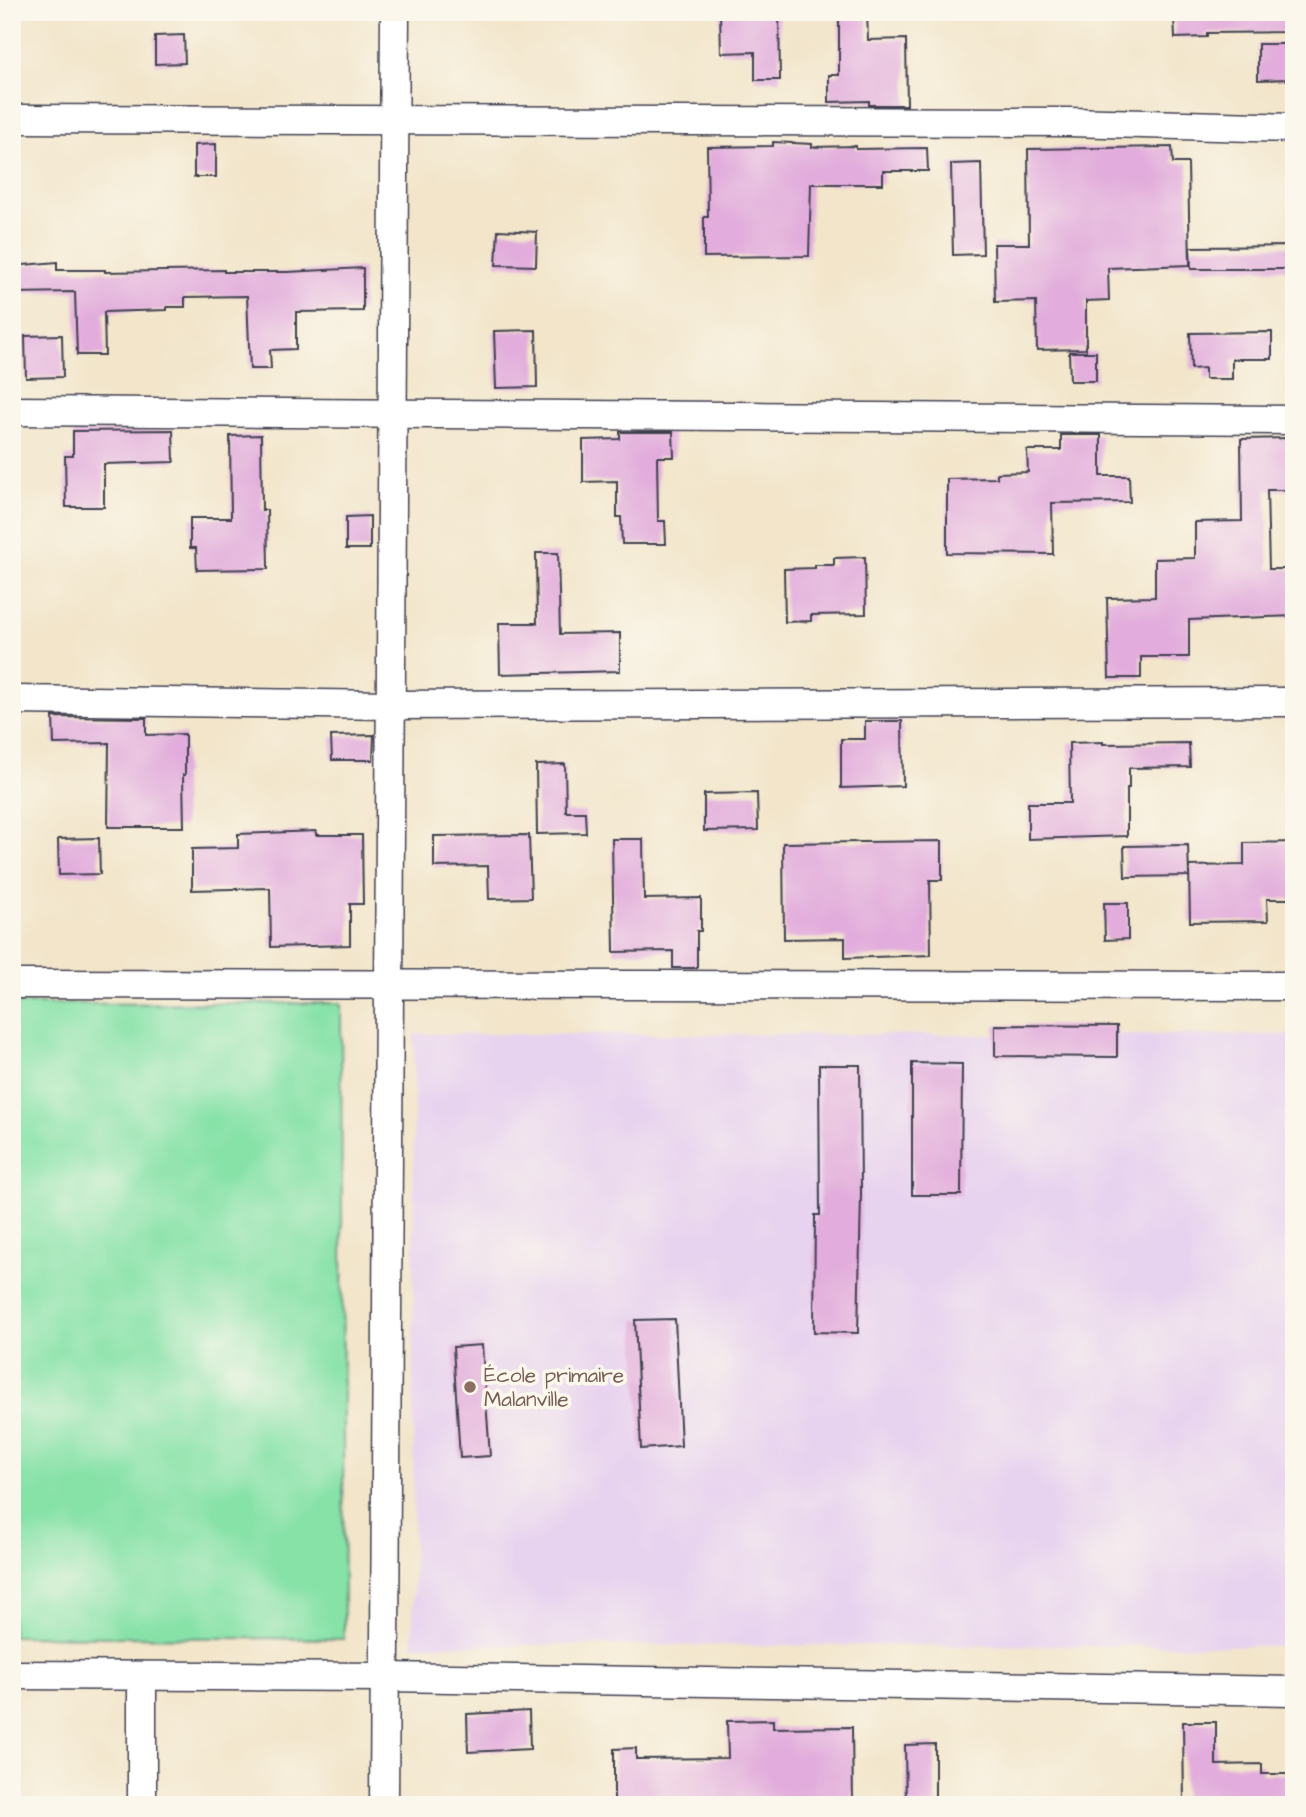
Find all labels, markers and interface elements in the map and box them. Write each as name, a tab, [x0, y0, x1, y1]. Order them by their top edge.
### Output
place label: École primaire Malanville	[484, 1361, 624, 1414]
marker: École primaire Malanville	[462, 1379, 478, 1395]

